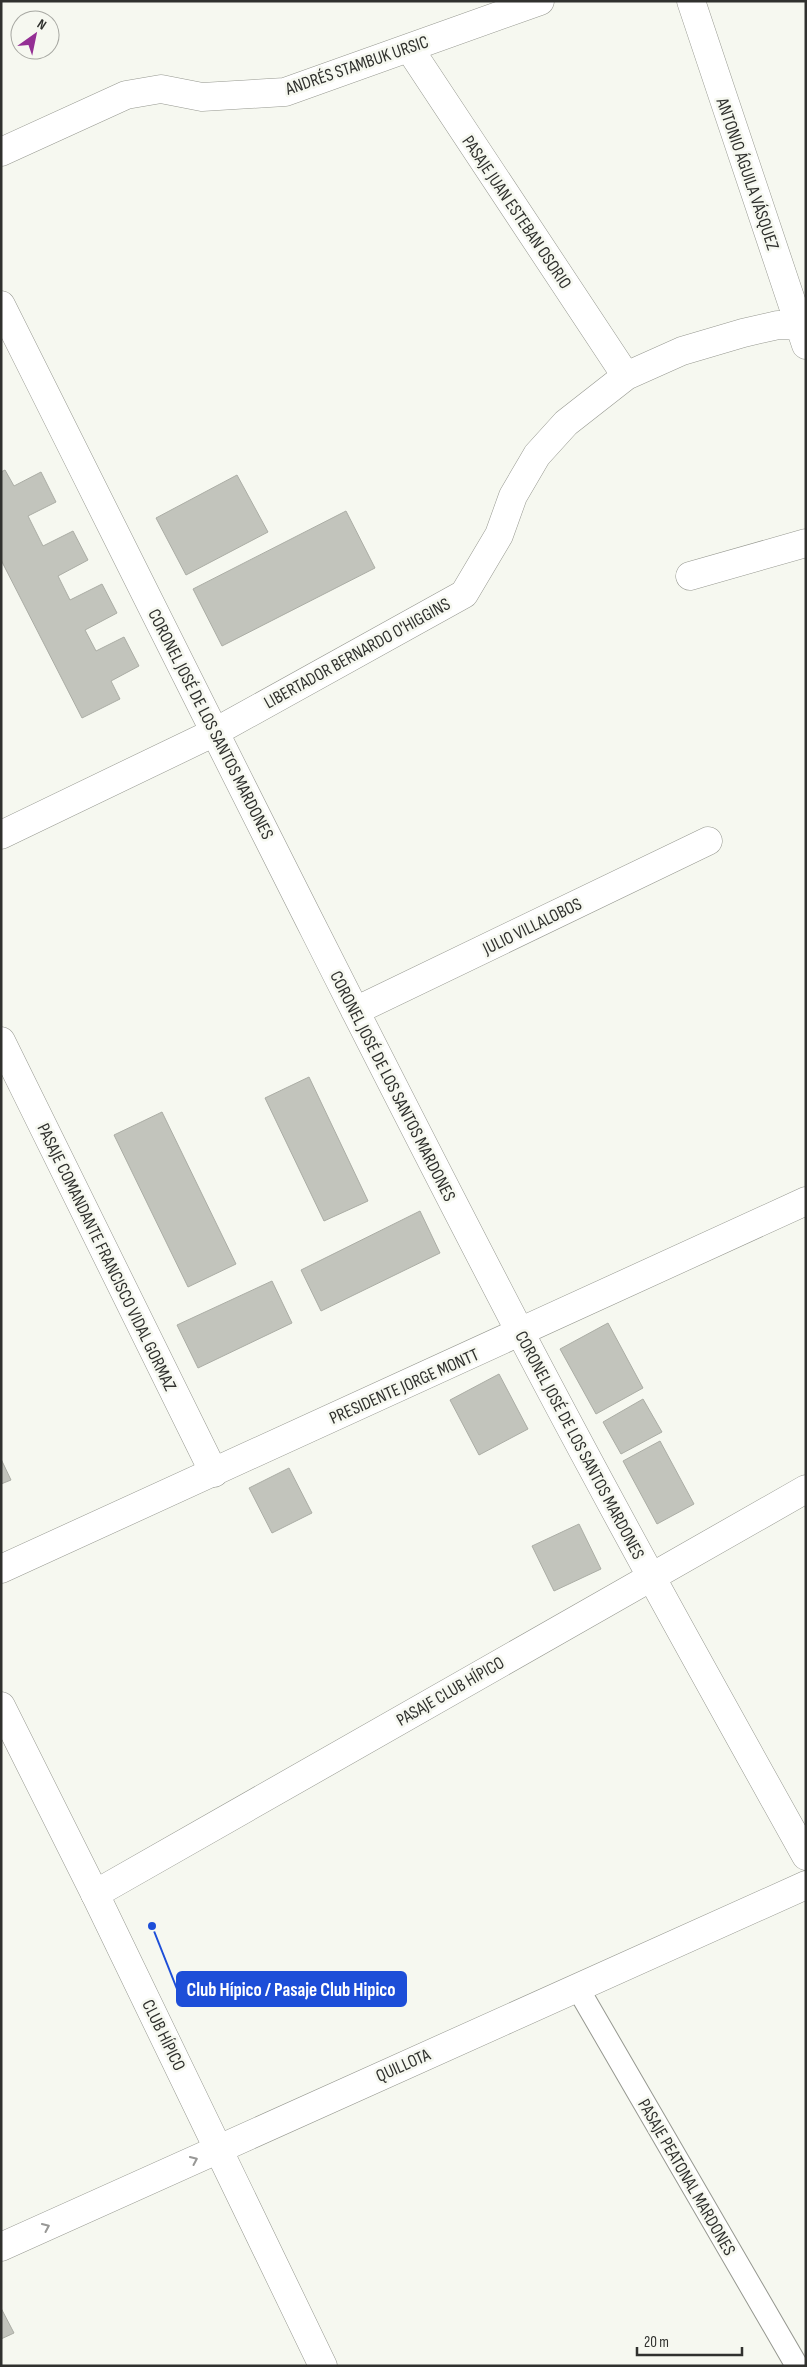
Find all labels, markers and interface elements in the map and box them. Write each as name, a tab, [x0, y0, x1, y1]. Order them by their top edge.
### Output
north arrow	[10, 10, 60, 60]
text: N	[34, 15, 50, 34]
street label: ANDRÉS STAMBUK URSIC	[282, 31, 431, 100]
street label: ANTONIO ÁGUILA VÁSQUEZ	[711, 94, 784, 253]
street label: PASAJE JUAN ESTEBAN OSORIO	[457, 132, 576, 293]
street label: LIBERTADOR BERNARDO O'HIGGINS	[261, 593, 454, 713]
street label: CORONEL JOSÉ DE LOS SANTOS MARDONES	[143, 606, 278, 843]
street label: JULIO VILLALOBOS	[478, 893, 585, 960]
street label: CORONEL JOSÉ DE LOS SANTOS MARDONES	[325, 968, 460, 1205]
street label: PASAJE COMANDANTE FRANCISCO VIDAL GORMAZ	[32, 1120, 181, 1395]
street label: CORONEL JOSÉ DE LOS SANTOS MARDONES	[510, 1327, 649, 1563]
street label: PRESIDENTE JORGE MONTT	[326, 1344, 482, 1429]
street label: PASAJE CLUB HÍPICO	[393, 1652, 508, 1731]
callout: Club Hípico / Pasaje Club Hipico	[177, 1972, 406, 2006]
text: Club Hípico / Pasaje Club Hipico	[186, 1979, 396, 2002]
street label: CLUB HÍPICO	[137, 1996, 190, 2074]
street label: QUILLOTA	[373, 2044, 434, 2087]
street label: PASAJE PEATONAL MARDONES	[633, 2095, 740, 2260]
one-way arrow	[189, 2155, 198, 2166]
one-way arrow	[41, 2222, 50, 2233]
scale bar	[637, 2324, 742, 2356]
text: 20 m	[644, 2333, 669, 2352]

